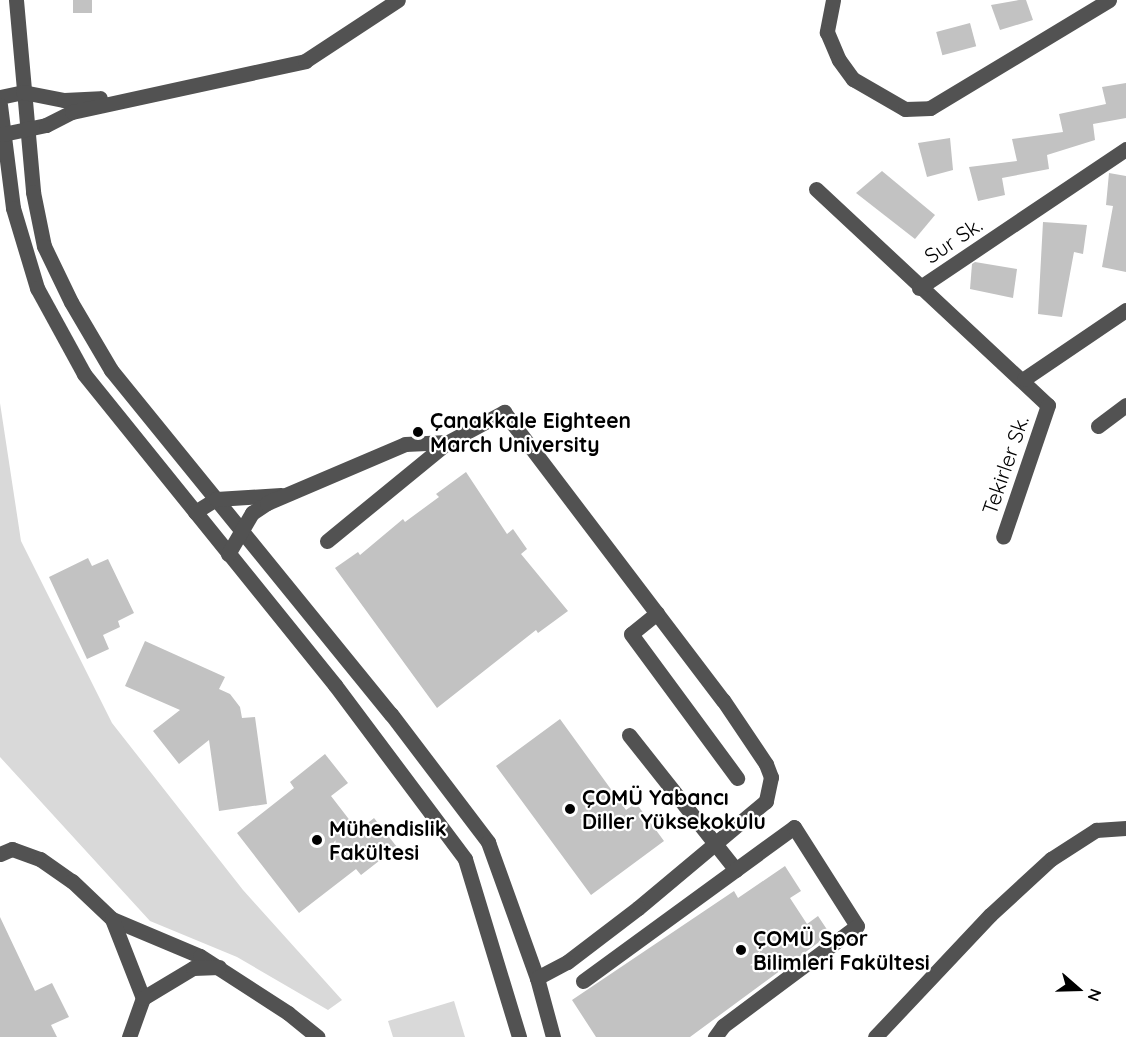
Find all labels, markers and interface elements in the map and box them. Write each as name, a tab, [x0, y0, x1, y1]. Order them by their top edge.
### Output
street label: Sur Sk.	[919, 212, 987, 268]
place label: Çanakkale Eighteen March University	[430, 407, 631, 457]
street label: Tekirler Sk.	[976, 412, 1034, 518]
marker: Çanakkale Eighteen March University	[411, 425, 425, 439]
place label: ÇOMÜ Yabancı Diller Yüksekokulu	[582, 784, 766, 834]
marker: ÇOMÜ Yabancı Diller Yüksekokulu	[563, 802, 577, 816]
place label: Mühendislik Fakültesi	[329, 815, 447, 865]
marker: Mühendislik Fakültesi	[310, 833, 324, 847]
place label: ÇOMÜ Spor Bilimleri Fakültesi	[753, 925, 930, 975]
marker: ÇOMÜ Spor Bilimleri Fakültesi	[734, 943, 748, 957]
north arrow	[1048, 959, 1108, 1019]
text: N	[1084, 986, 1106, 1004]

